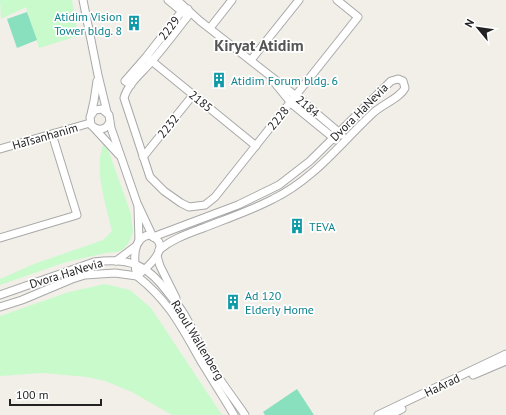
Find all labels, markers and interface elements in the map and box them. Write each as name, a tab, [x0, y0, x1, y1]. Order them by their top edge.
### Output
north arrow	[458, 8, 498, 48]
place label: Atidim Vision Tower bldg. 8	[54, 9, 122, 38]
street label: 2229	[155, 13, 183, 43]
building icon: Atidim Vision Tower bldg. 8	[125, 14, 143, 32]
text: N	[461, 17, 477, 30]
district label: Kiryat Atidim	[214, 35, 304, 55]
building icon: Atidim Forum bldg. 6	[210, 71, 228, 89]
place label: Atidim Forum bldg. 6	[231, 73, 338, 88]
street label: Dvora HaNevia	[327, 80, 391, 144]
street label: 2185	[186, 87, 216, 115]
street label: 2184	[293, 92, 323, 120]
street label: 2228	[264, 103, 292, 133]
street label: 2232	[154, 111, 182, 141]
street label: HaTsanhanim	[10, 119, 80, 153]
building icon: TEVA	[288, 217, 306, 235]
place label: TEVA	[309, 219, 335, 234]
street label: Dvora HaNevia	[28, 255, 105, 291]
place label: Ad 120 Elderly Home	[245, 288, 314, 317]
building icon: Ad 120 Elderly Home	[224, 293, 242, 311]
street label: Raoul Wallenberg	[168, 297, 228, 383]
street label: HaArad	[422, 370, 462, 400]
scale bar	[10, 381, 101, 407]
text: 100 m	[16, 387, 49, 402]

